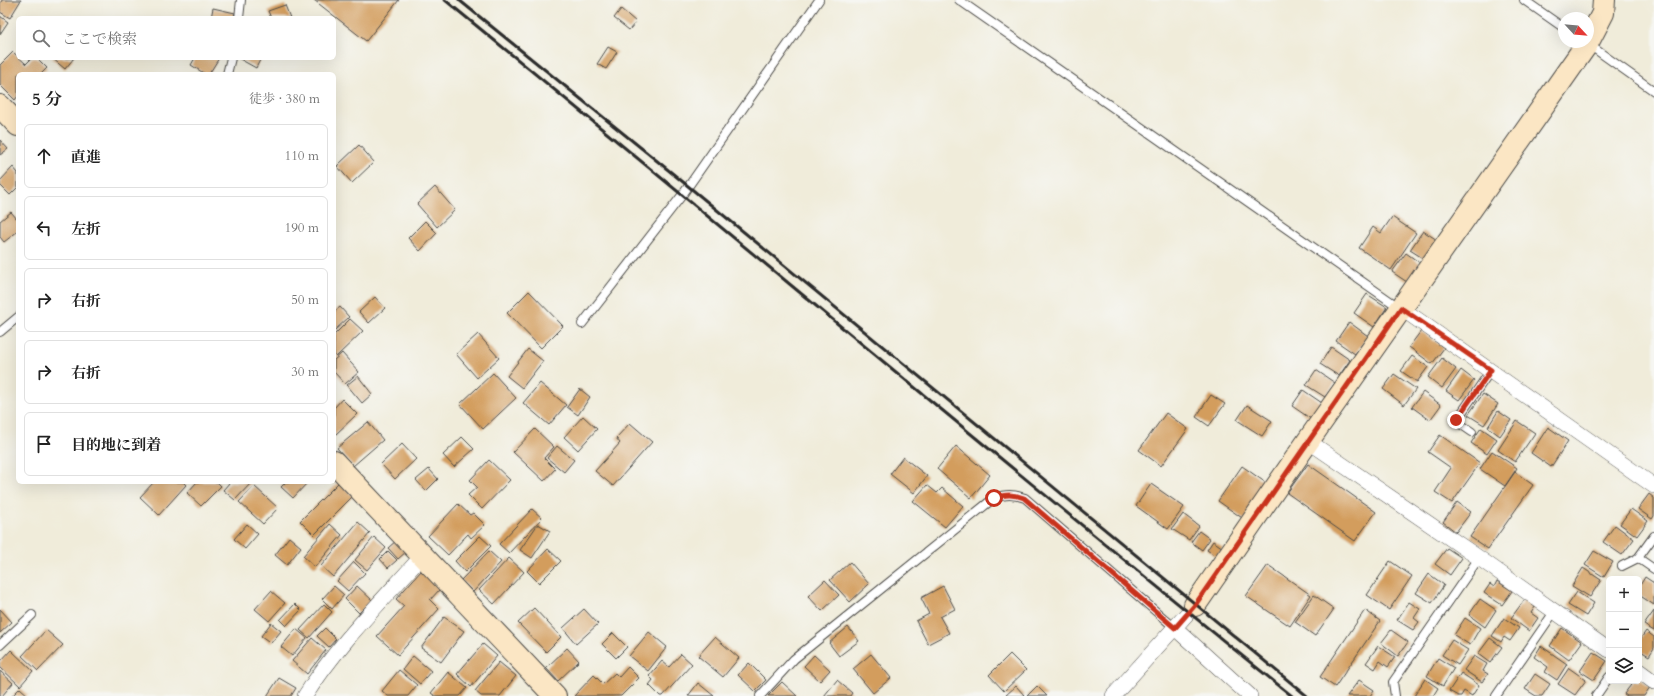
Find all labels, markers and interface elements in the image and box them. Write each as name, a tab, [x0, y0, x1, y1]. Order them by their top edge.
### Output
north arrow	[1558, 12, 1594, 48]
search box	[16, 16, 336, 60]
icon: search	[30, 27, 52, 49]
text: ここで検索	[62, 29, 137, 49]
text: 5 分	[32, 88, 62, 111]
text: 徒歩 · 380 m	[249, 90, 320, 108]
icon: ahead	[33, 145, 55, 167]
text: 直進	[71, 147, 101, 167]
text: 110 m	[285, 147, 319, 165]
icon: left	[33, 217, 55, 239]
text: 左折	[71, 219, 101, 239]
text: 190 m	[285, 219, 319, 237]
icon: right	[33, 289, 55, 311]
text: 右折	[71, 291, 101, 311]
text: 50 m	[291, 291, 319, 309]
icon: right	[33, 361, 55, 383]
text: 右折	[71, 363, 101, 383]
text: 30 m	[291, 363, 319, 381]
route end	[1447, 411, 1465, 429]
icon: arrive	[33, 433, 55, 455]
text: 目的地に到着	[71, 435, 161, 455]
route start	[985, 489, 1003, 507]
map controls	[1606, 576, 1642, 684]
button: +	[1606, 576, 1642, 612]
button: −	[1606, 612, 1642, 648]
button: layers	[1606, 648, 1642, 684]

